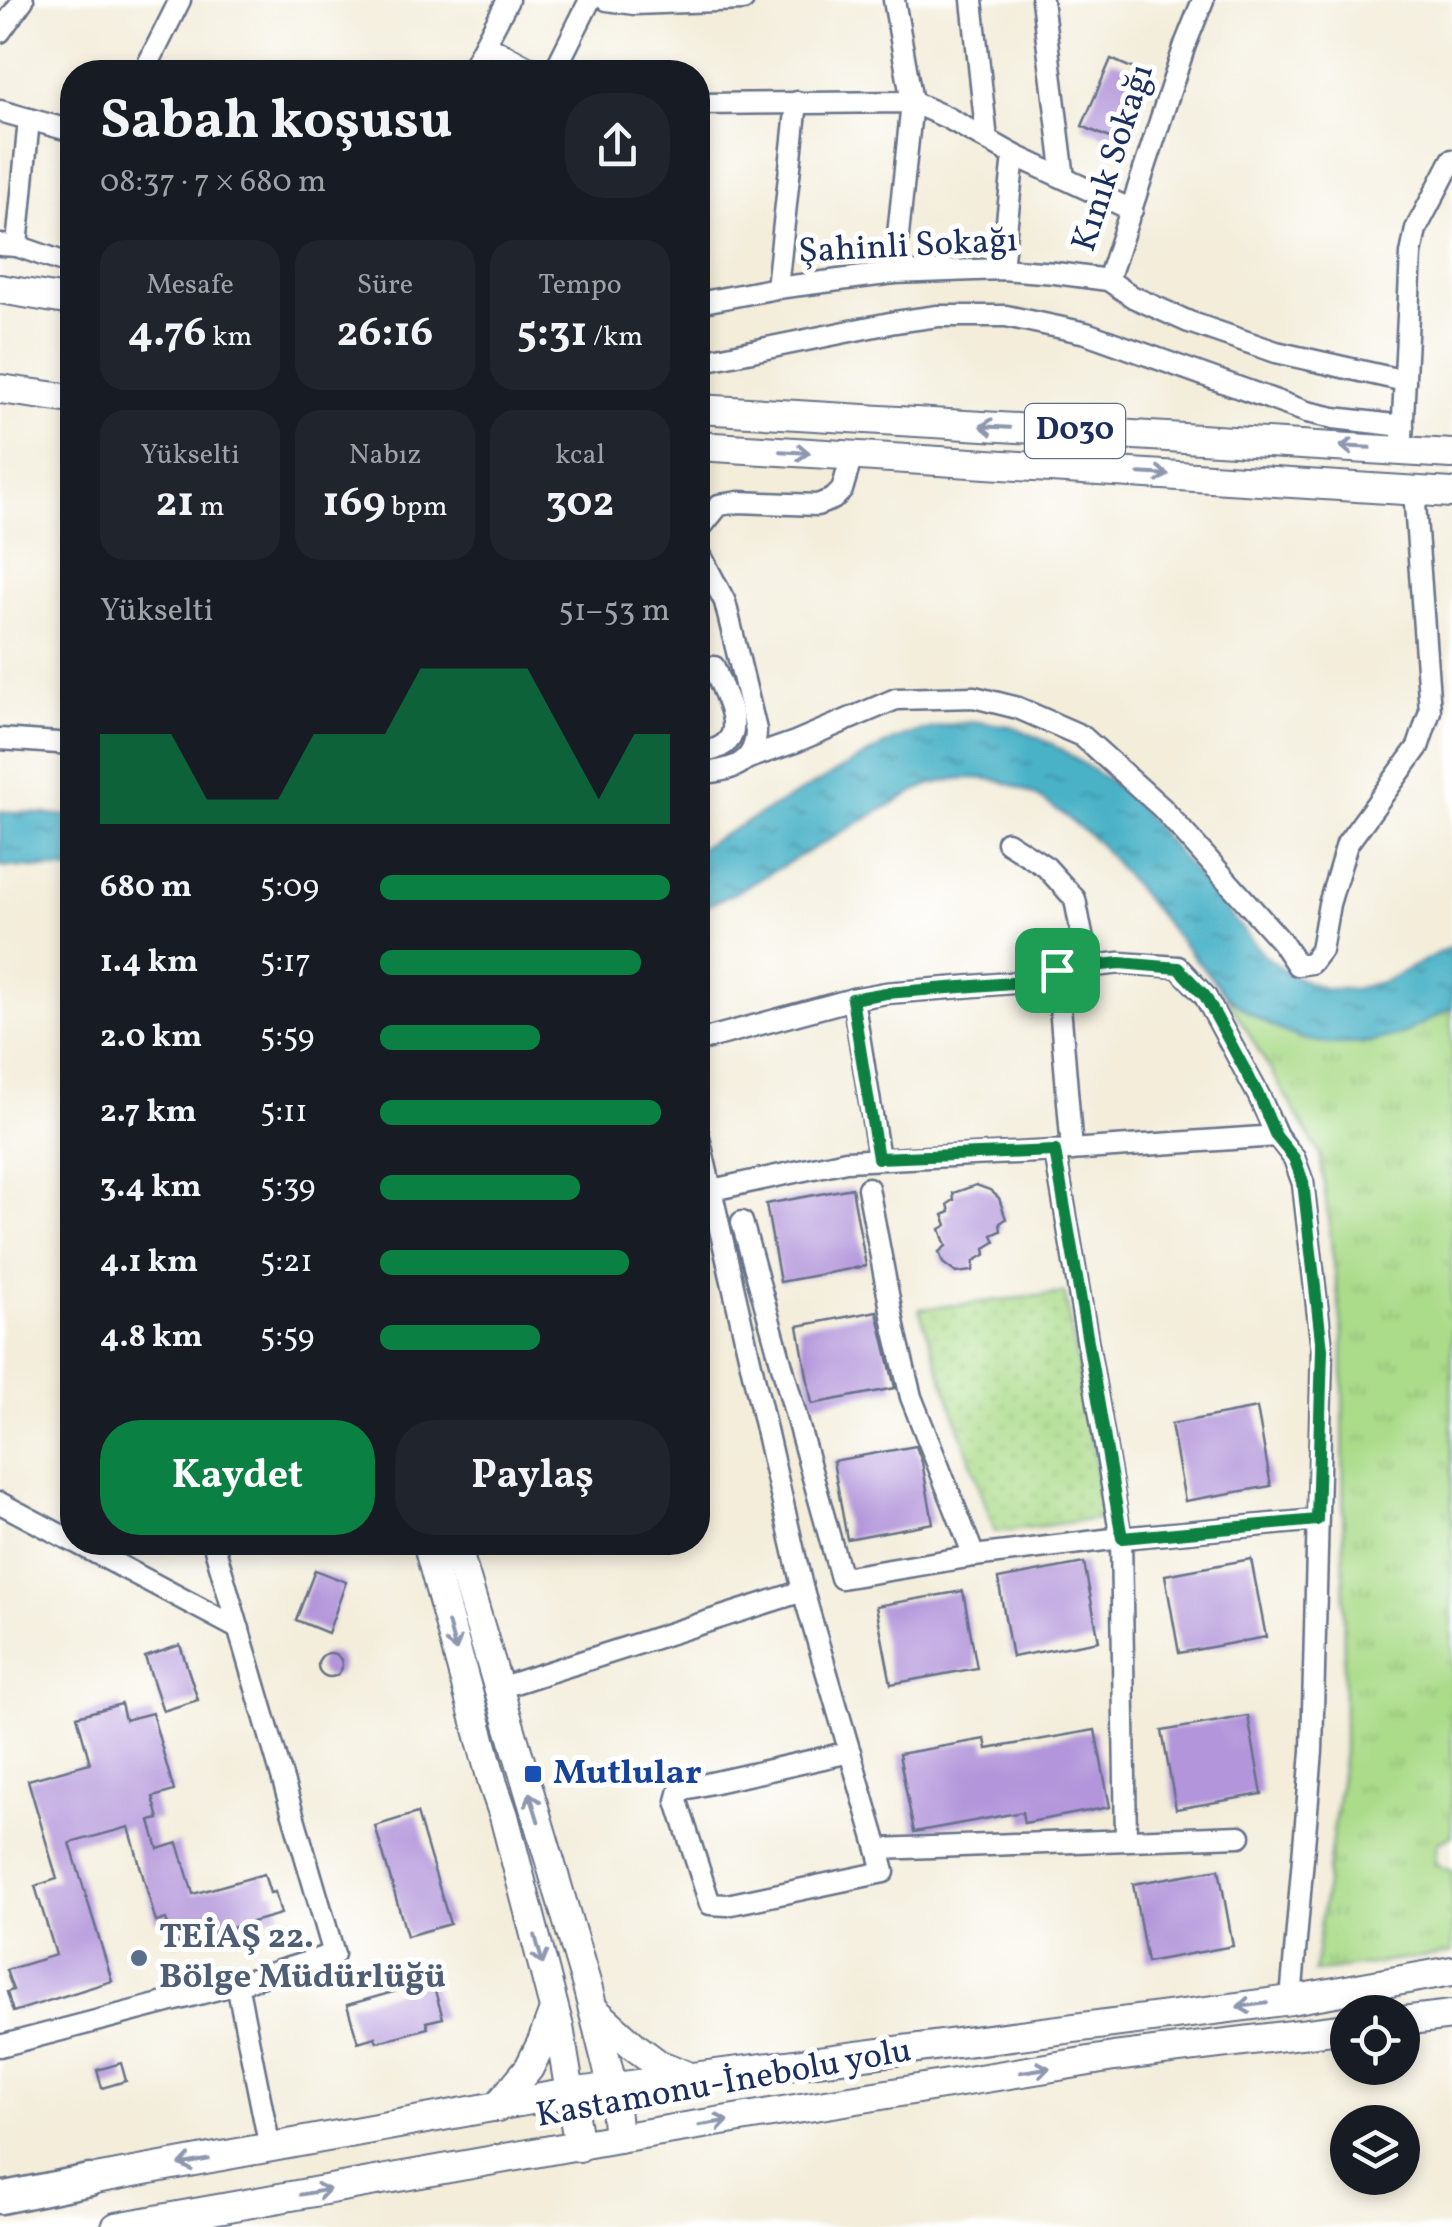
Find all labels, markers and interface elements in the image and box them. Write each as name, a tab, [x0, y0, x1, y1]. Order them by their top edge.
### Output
street label: Kınık Sokağı	[1061, 58, 1167, 258]
text: Sabah koşusu	[100, 85, 453, 161]
button: share	[565, 93, 670, 198]
text: 08:37 · 7 × 680 m	[100, 161, 326, 205]
street label: Şahinli Sokağı	[797, 217, 1019, 277]
text: Mesafe	[146, 266, 234, 305]
text: Süre	[357, 266, 413, 305]
text: Tempo	[538, 266, 622, 305]
text: 4.76	[128, 305, 207, 364]
text: 26:16	[337, 305, 433, 364]
text: 5:31	[517, 305, 587, 364]
text: km	[207, 318, 252, 357]
text: /km	[587, 318, 643, 357]
road number: D030	[1025, 404, 1125, 458]
one-way arrow	[980, 417, 1012, 436]
text: Yükselti	[140, 436, 240, 475]
text: Nabız	[349, 436, 421, 475]
text: kcal	[555, 436, 605, 475]
one-way arrow	[1339, 437, 1371, 456]
one-way arrow	[778, 443, 810, 462]
one-way arrow	[1138, 465, 1170, 484]
text: 21	[155, 475, 194, 534]
text: 169	[323, 475, 386, 534]
text: 302	[546, 475, 614, 534]
text: m	[194, 488, 225, 527]
text: bpm	[386, 488, 447, 527]
text: Yükselti	[100, 590, 213, 634]
text: 51–53 m	[559, 590, 670, 634]
text: 680 m	[100, 866, 192, 910]
text: 5:09	[260, 866, 319, 910]
pin	[1015, 928, 1100, 1013]
text: 1.4 km	[100, 941, 198, 985]
text: 5:17	[260, 941, 311, 985]
icon: arrive	[1030, 943, 1085, 998]
text: 2.0 km	[100, 1016, 202, 1060]
text: 5:59	[260, 1016, 314, 1060]
text: 2.7 km	[100, 1091, 197, 1135]
text: 5:11	[260, 1091, 308, 1135]
text: 3.4 km	[100, 1166, 202, 1210]
text: 5:39	[260, 1166, 315, 1210]
text: 4.1 km	[100, 1241, 198, 1285]
text: 5:21	[260, 1241, 313, 1285]
text: 4.8 km	[100, 1316, 203, 1360]
text: 5:59	[260, 1316, 314, 1360]
button: Kaydet	[100, 1420, 375, 1535]
button: Paylaş	[395, 1420, 670, 1535]
one-way arrow	[444, 1620, 463, 1652]
place label: Mutlular	[553, 1750, 702, 1798]
marker: Mutlular	[522, 1763, 544, 1785]
one-way arrow	[524, 1792, 542, 1823]
place label: TEİAŞ 22. Bölge Müdürlüğü	[159, 1914, 446, 2002]
one-way arrow	[531, 1934, 550, 1965]
marker: TEİAŞ 22. Bölge Müdürlüğü	[128, 1947, 150, 1969]
map controls	[1330, 1995, 1420, 2195]
button: locate	[1330, 1995, 1420, 2085]
one-way arrow	[1237, 1996, 1269, 2015]
street label: Kastamonu-İnebolu yolu	[533, 2027, 915, 2141]
one-way arrow	[1018, 2060, 1051, 2079]
button: layers	[1330, 2105, 1420, 2195]
one-way arrow	[698, 2113, 730, 2131]
one-way arrow	[178, 2153, 211, 2172]
one-way arrow	[299, 2182, 331, 2201]

